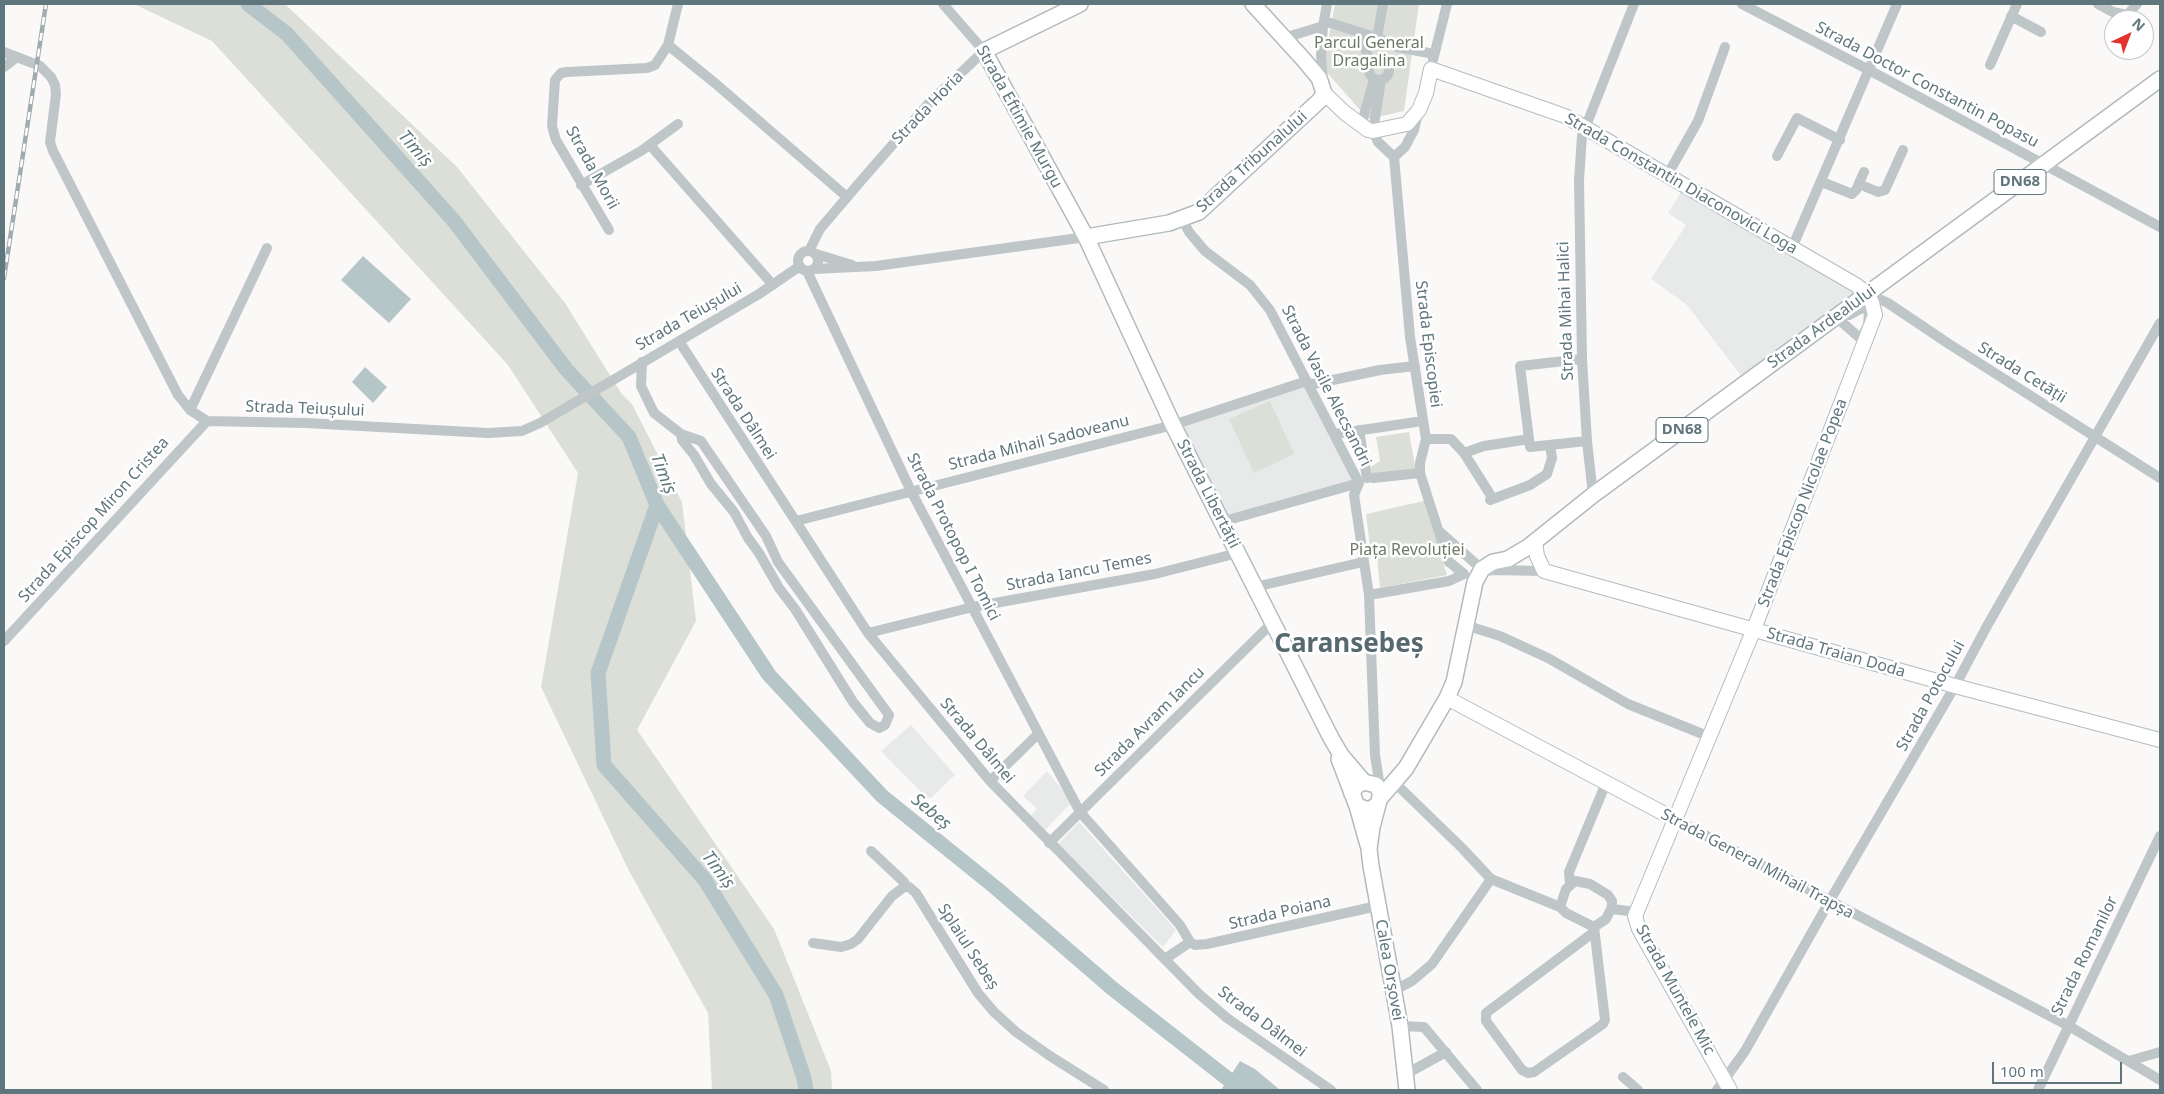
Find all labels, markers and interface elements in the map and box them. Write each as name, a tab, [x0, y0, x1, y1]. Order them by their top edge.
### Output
north arrow	[2104, 10, 2154, 60]
text: N	[2128, 14, 2150, 35]
street label: Strada Doctor Constantin Popasu	[1812, 18, 2042, 152]
park label: Parcul General Dragalina	[1314, 33, 1424, 71]
street label: Strada Eftimie Murgu	[972, 42, 1066, 192]
street label: Strada Horia	[888, 68, 968, 148]
street label: Strada Tribunalului	[1193, 107, 1311, 217]
street label: Strada Constantin Diaconovici Loga	[1561, 109, 1801, 259]
street label: Strada Morii	[561, 123, 623, 213]
water label: Timiș	[393, 126, 437, 172]
road number: DN68	[1994, 170, 2046, 194]
street label: Strada Mihai Halici	[1554, 241, 1578, 381]
street label: Strada Teiușului	[633, 279, 745, 355]
street label: Strada Episcopiei	[1411, 279, 1445, 409]
street label: Strada Ardealului	[1764, 281, 1880, 373]
street label: Strada Vasile Alecsandri	[1277, 302, 1375, 470]
street label: Strada Cetății	[1974, 338, 2070, 408]
street label: Strada Dâlmei	[706, 364, 780, 464]
street label: Strada Episcop Nicolae Popea	[1754, 396, 1852, 610]
street label: Strada Teiușului	[245, 397, 365, 421]
street label: Strada Mihail Sadoveanu	[947, 411, 1131, 475]
road number: DN68	[1656, 418, 1708, 442]
street label: Strada Episcop Miron Cristea	[15, 433, 173, 607]
street label: Strada Libertății	[1172, 436, 1244, 552]
street label: Strada Protopop I Tomici	[902, 450, 1004, 624]
water label: Timiș	[645, 451, 681, 497]
park label: Piața Revoluției	[1349, 540, 1465, 560]
street label: Strada Iancu Temes	[1005, 549, 1153, 595]
street label: Strada Traian Doda	[1764, 624, 1908, 682]
district label: Caransebeș	[1274, 629, 1424, 661]
street label: Strada Potocului	[1893, 637, 1969, 755]
street label: Strada Avram Iancu	[1091, 663, 1209, 781]
street label: Strada Dâlmei	[936, 694, 1018, 788]
water label: Sebeș	[907, 789, 955, 835]
street label: Strada General Mihail Trapșa	[1657, 805, 1857, 923]
water label: Timiș	[697, 847, 739, 893]
street label: Strada Poiana	[1227, 892, 1333, 934]
street label: Strada Romanilor	[2048, 893, 2122, 1019]
street label: Splaiul Sebeș	[933, 901, 1003, 993]
street label: Calea Orșovei	[1371, 918, 1407, 1022]
street label: Strada Muntele Mic	[1631, 922, 1719, 1058]
street label: Strada Dâlmei	[1214, 983, 1310, 1061]
scale bar	[1994, 1052, 2124, 1084]
text: 100 m	[2000, 1061, 2044, 1081]

